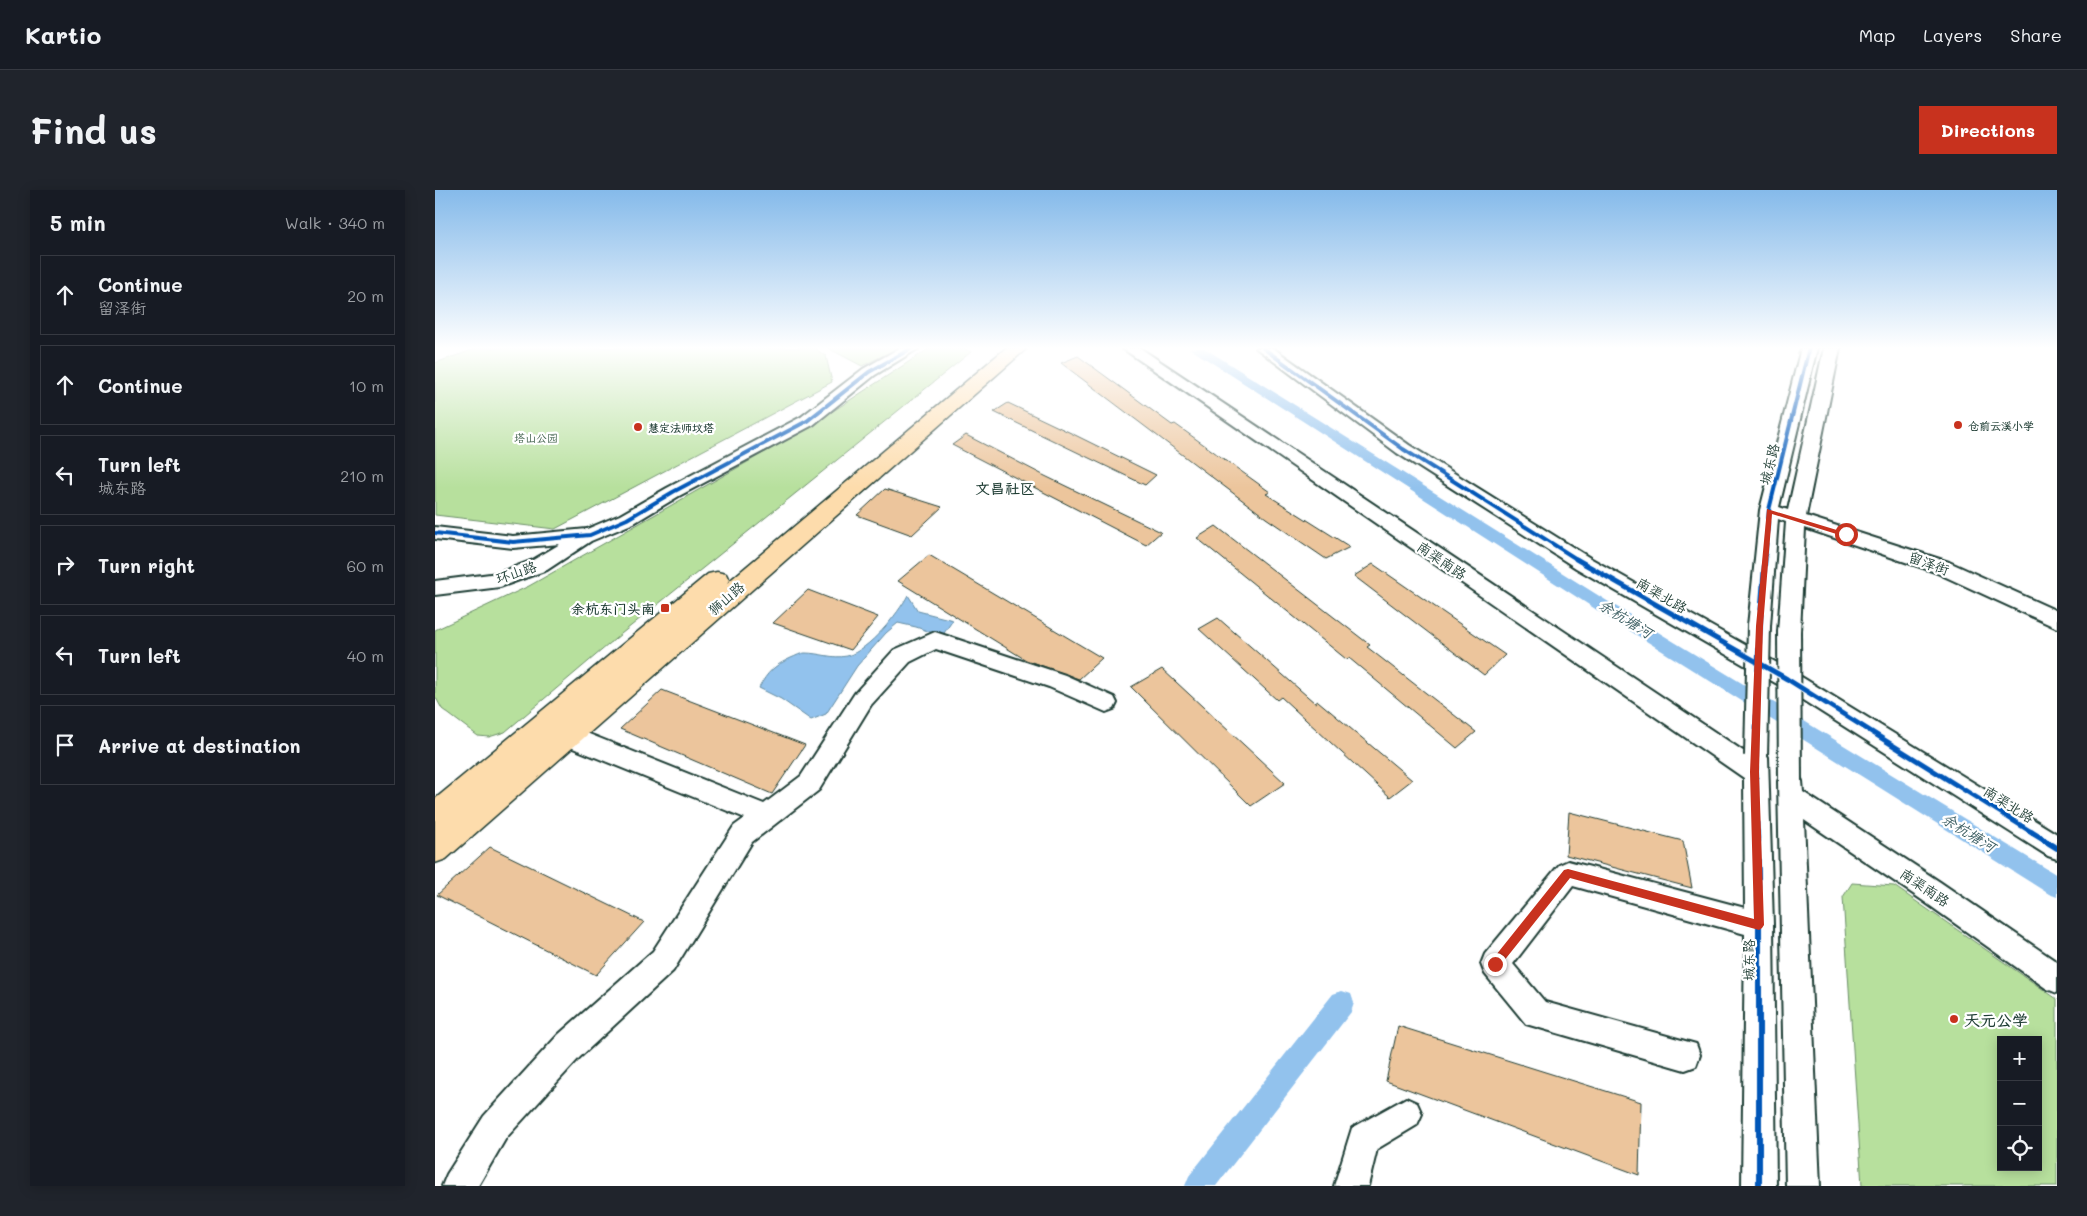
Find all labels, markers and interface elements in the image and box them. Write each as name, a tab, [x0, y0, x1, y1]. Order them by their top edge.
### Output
text: Kartio	[25, 19, 101, 50]
text: Map	[1859, 23, 1895, 47]
text: Layers	[1923, 23, 1982, 47]
text: Share	[2010, 23, 2062, 47]
button: Directions	[1919, 106, 2057, 154]
text: Find us	[30, 107, 157, 153]
text: 5 min	[50, 209, 106, 236]
text: Walk · 340 m	[285, 212, 385, 233]
text: Continue	[98, 272, 183, 297]
icon: ahead	[51, 281, 79, 309]
text: 20 m	[347, 285, 384, 306]
text: 留泽街	[98, 297, 146, 318]
icon: ahead	[51, 371, 79, 399]
text: Continue	[98, 373, 183, 398]
text: 10 m	[349, 375, 384, 396]
place label: 仓前云溪小学	[1968, 418, 2034, 433]
marker: 仓前云溪小学	[1952, 419, 1964, 431]
place label: 慧定法师坟塔	[648, 420, 714, 435]
marker: 慧定法师坟塔	[632, 421, 644, 433]
park label: 塔山公园	[514, 430, 558, 445]
street label: 城东路	[1755, 441, 1783, 487]
text: Turn left	[98, 452, 181, 477]
icon: left	[51, 461, 79, 489]
text: 210 m	[340, 465, 384, 486]
text: 城东路	[98, 477, 146, 498]
district label: 文昌社区	[975, 478, 1035, 498]
route start	[1835, 523, 1858, 546]
street label: 南渠南路	[1413, 536, 1471, 584]
street label: 留泽街	[1906, 547, 1952, 579]
icon: right	[51, 551, 79, 579]
text: Turn right	[98, 553, 195, 578]
text: 60 m	[347, 555, 384, 576]
street label: 环山路	[493, 556, 539, 588]
street label: 南渠北路	[1633, 573, 1691, 617]
street label: 狮山路	[704, 577, 748, 619]
water label: 余杭塘河	[1595, 594, 1659, 644]
place label: 余杭东门头南	[571, 599, 655, 618]
marker: 余杭东门头南	[659, 602, 671, 614]
icon: left	[51, 641, 79, 669]
text: Turn left	[98, 643, 181, 668]
text: 40 m	[347, 645, 384, 666]
icon: arrive	[51, 731, 79, 759]
text: Arrive at destination	[98, 733, 301, 758]
street label: 南渠北路	[1980, 781, 2038, 827]
water label: 余杭塘河	[1938, 808, 2002, 858]
street label: 南渠南路	[1896, 863, 1954, 911]
street label: 城东路	[1739, 939, 1758, 981]
route end	[1484, 953, 1507, 976]
place label: 天元公学	[1964, 1009, 2028, 1030]
marker: 天元公学	[1948, 1013, 1960, 1025]
map controls	[1997, 1036, 2042, 1171]
button: +	[1997, 1036, 2042, 1081]
button: −	[1997, 1081, 2042, 1126]
button: locate	[1997, 1126, 2042, 1171]

